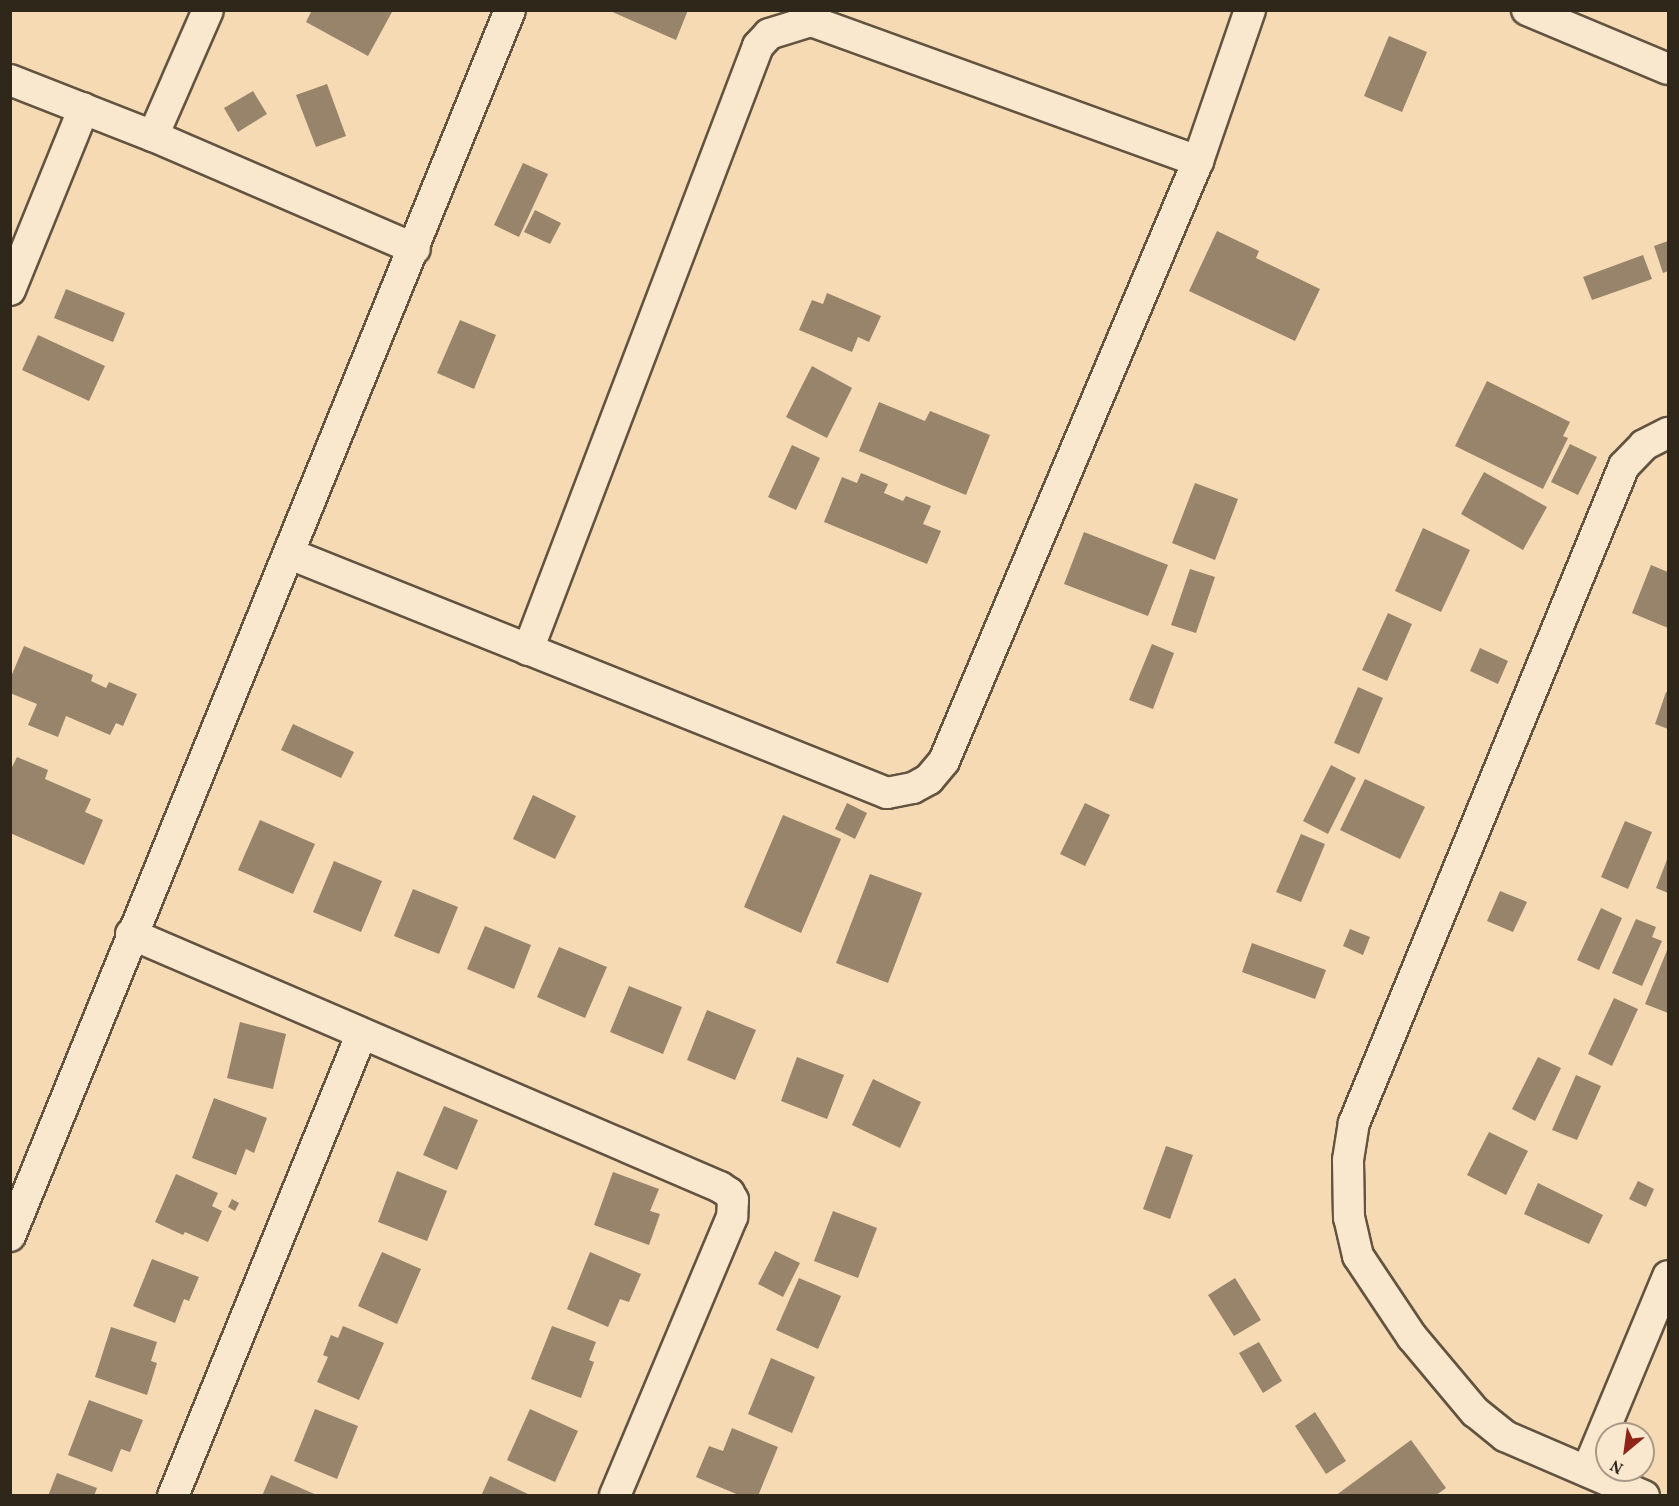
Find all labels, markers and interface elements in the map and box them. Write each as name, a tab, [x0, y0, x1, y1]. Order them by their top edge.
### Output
north arrow	[1595, 1422, 1655, 1482]
text: N	[1607, 1454, 1628, 1478]

